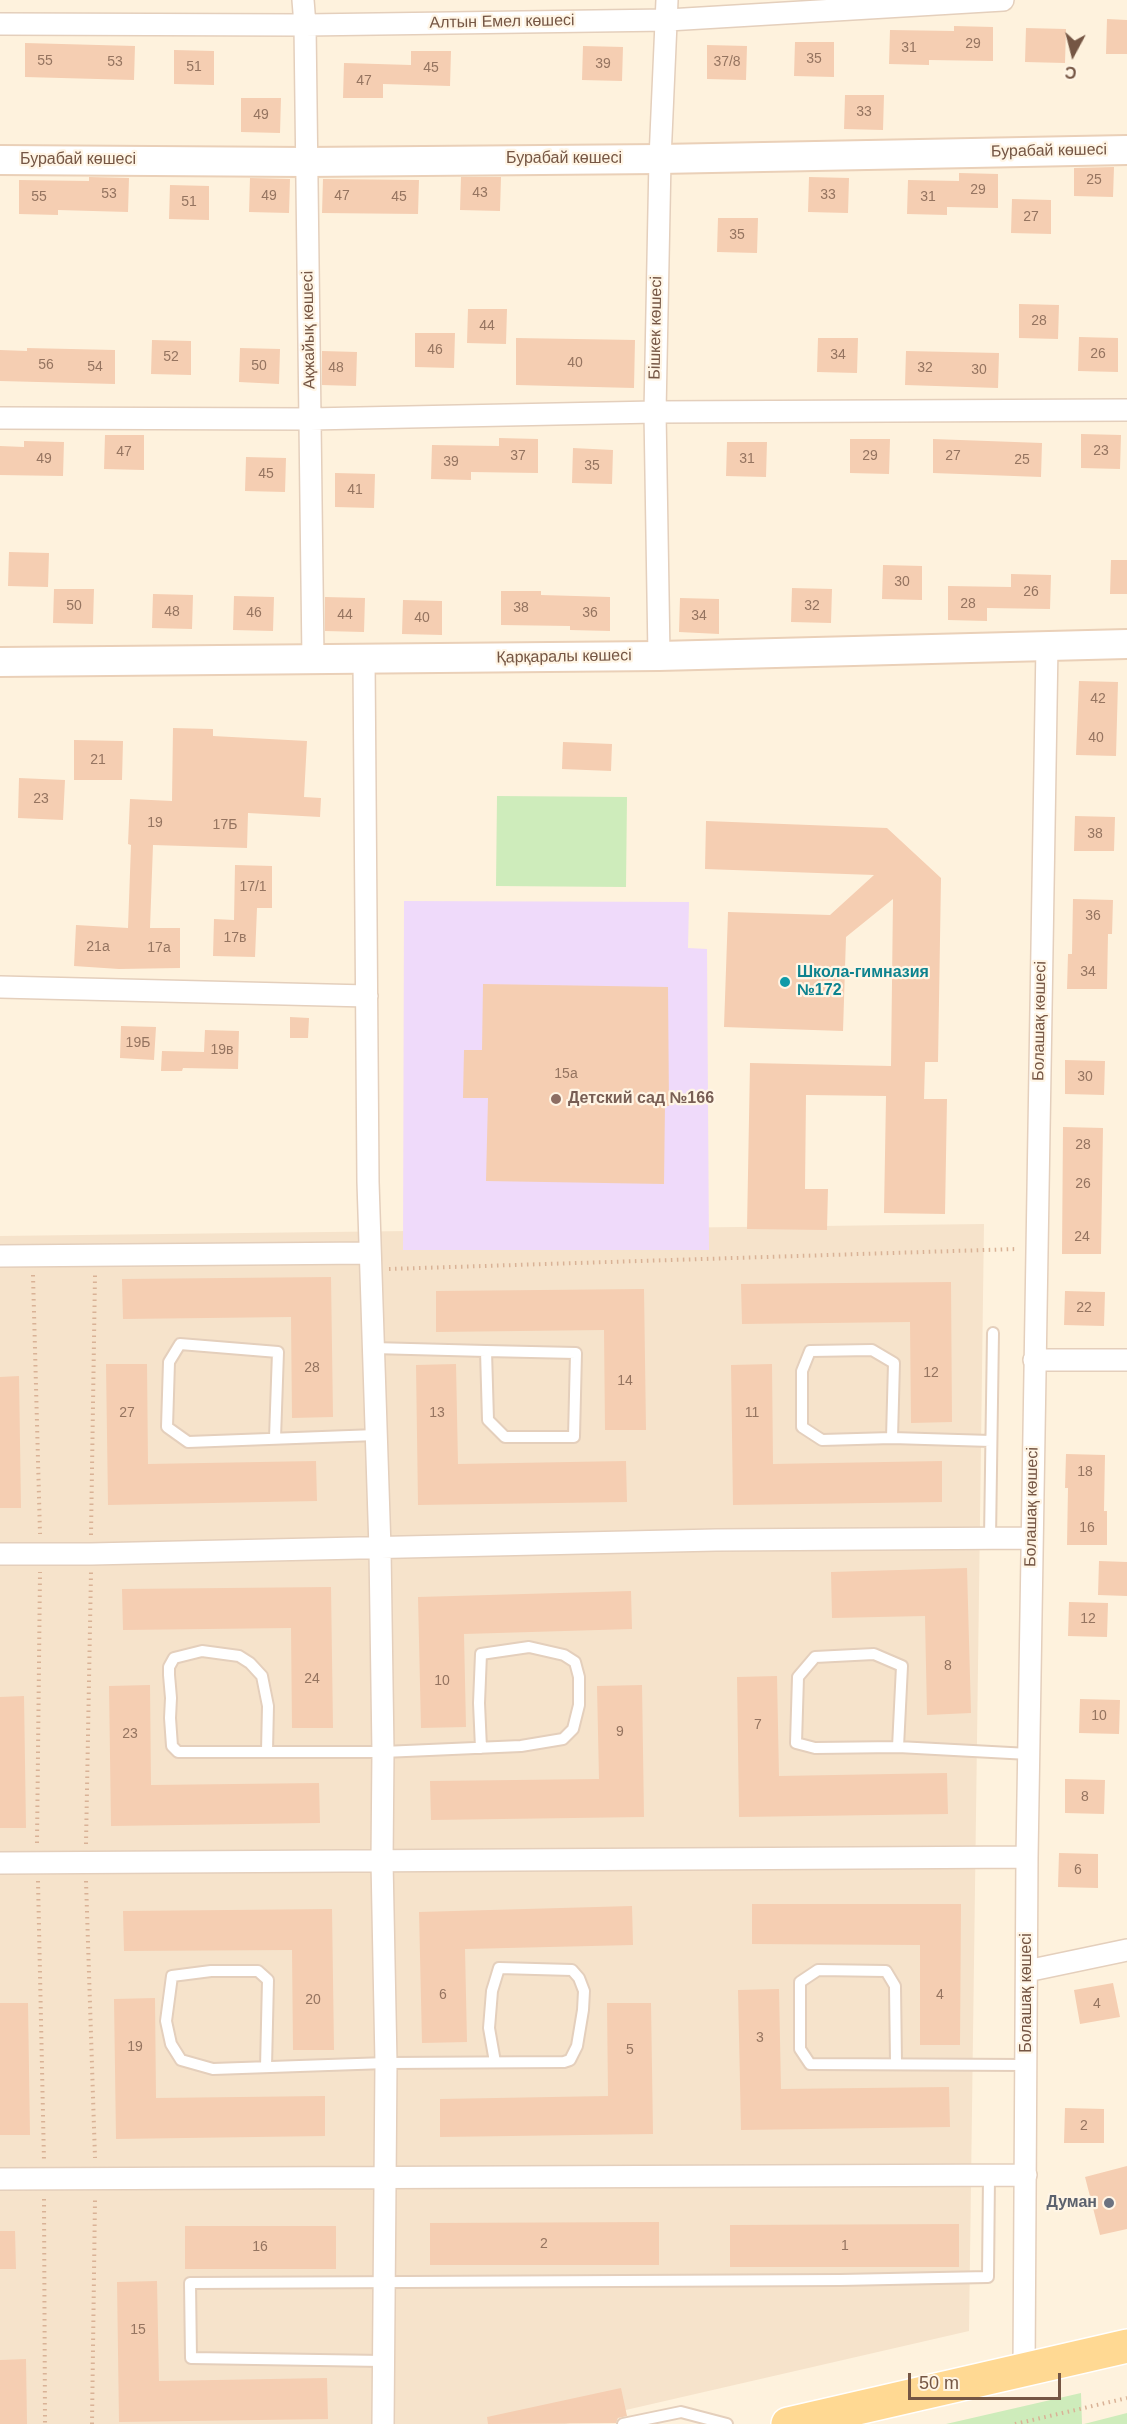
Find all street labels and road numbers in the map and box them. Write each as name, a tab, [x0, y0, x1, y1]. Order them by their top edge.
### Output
street label: Алтын Емел көшесі	[429, 11, 575, 33]
street label: Бурабай көшесі	[991, 140, 1107, 162]
street label: Бурабай көшесі	[506, 149, 622, 169]
street label: Бурабай көшесі	[20, 150, 136, 170]
street label: Ақжайық көшесі	[298, 271, 320, 389]
street label: Бішкек көшесі	[645, 276, 667, 380]
street label: Қарқаралы көшесі	[496, 646, 632, 668]
street label: Болашақ көшесі	[1029, 961, 1051, 1081]
street label: Болашақ көшесі	[1021, 1447, 1043, 1567]
street label: Болашақ көшесі	[1017, 1933, 1037, 2053]

